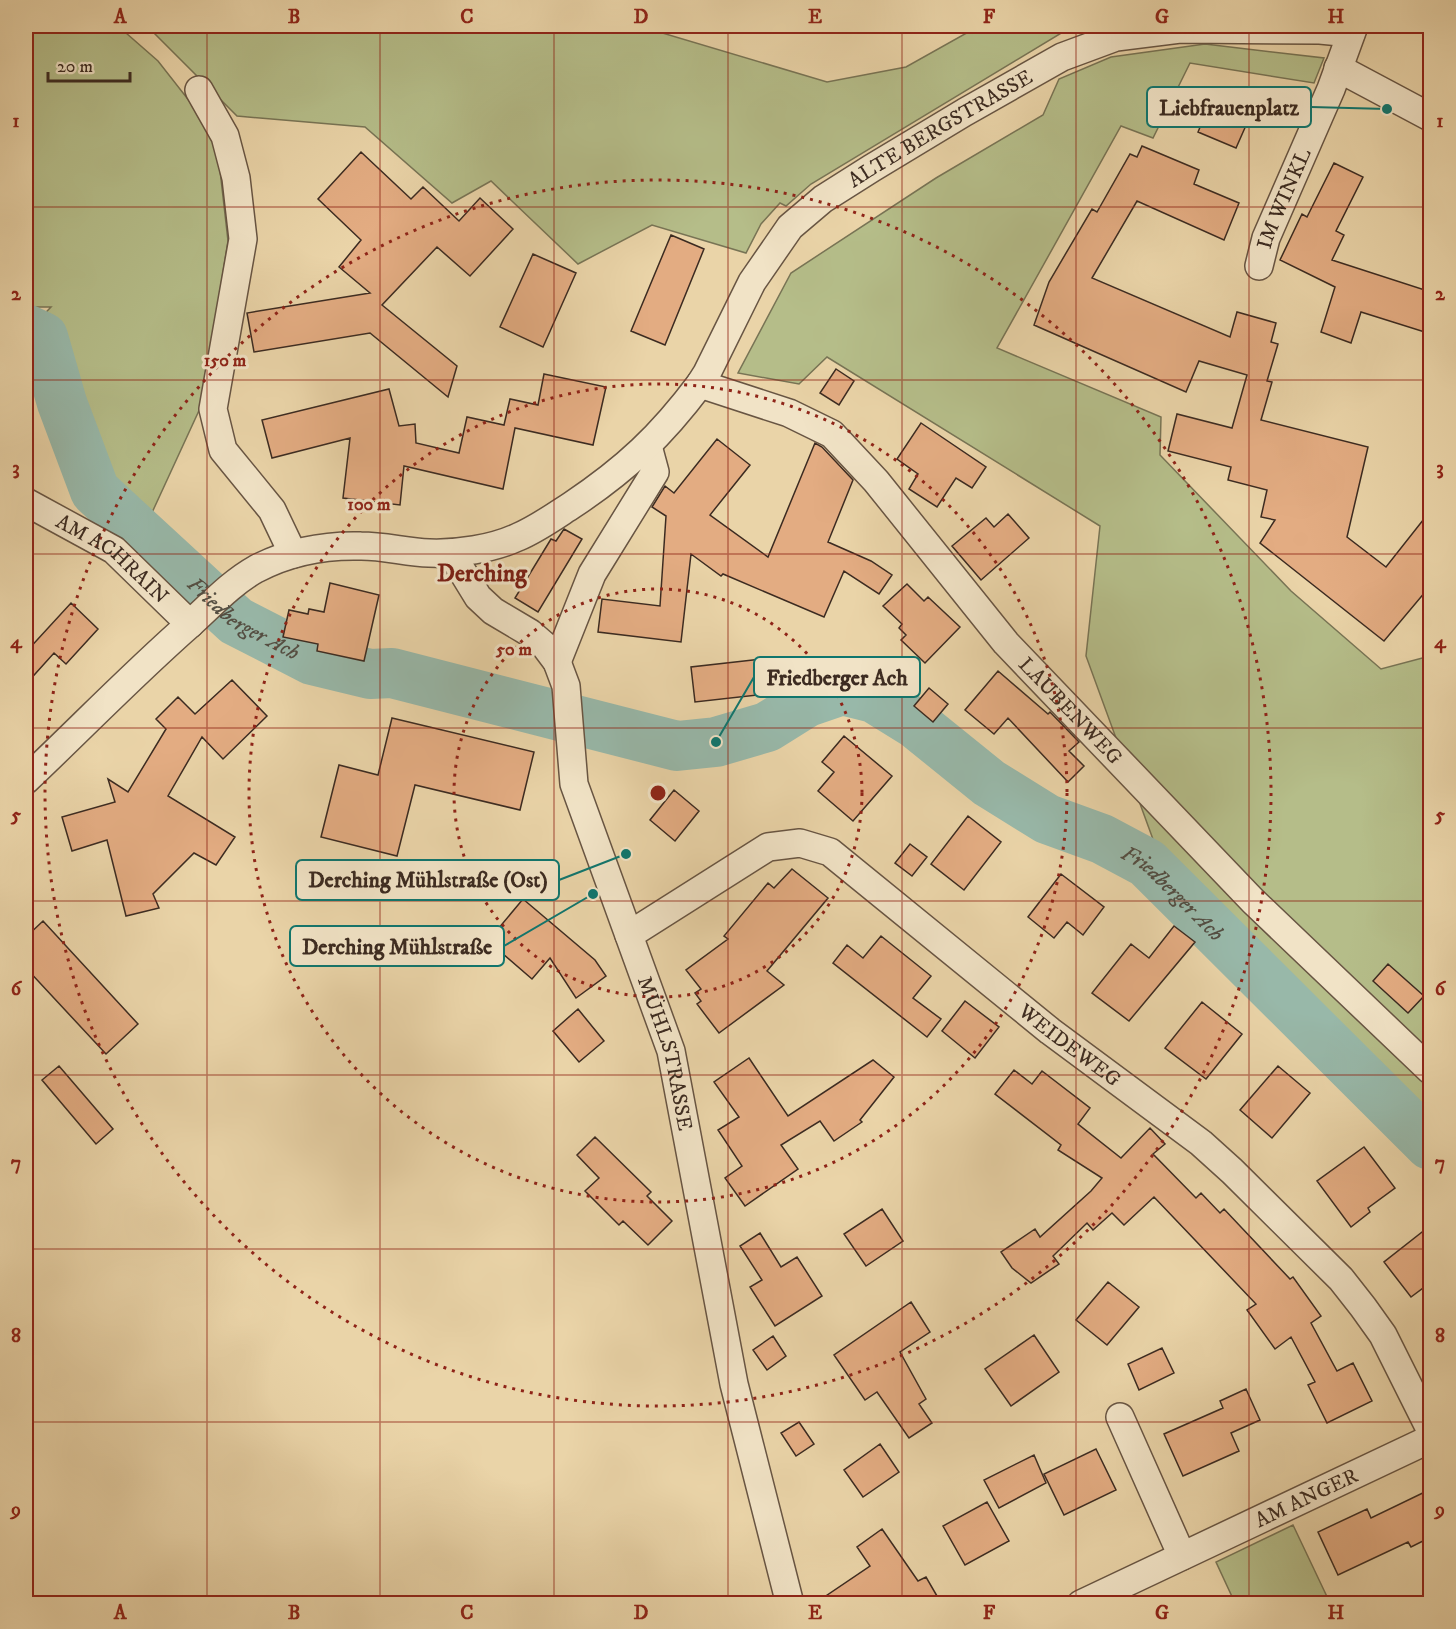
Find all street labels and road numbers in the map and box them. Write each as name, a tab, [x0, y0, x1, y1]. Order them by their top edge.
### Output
street label: ALTE BERGSTRASSE	[843, 64, 1037, 194]
street label: IM WINKL	[1252, 144, 1318, 252]
street label: AM ACHRAIN	[51, 509, 173, 610]
street label: LAUBENWEG	[1012, 652, 1128, 771]
street label: MÜHLSTRASSE	[631, 973, 698, 1133]
street label: WEIDEWEG	[1012, 998, 1126, 1093]
street label: AM ANGER	[1251, 1463, 1362, 1534]

